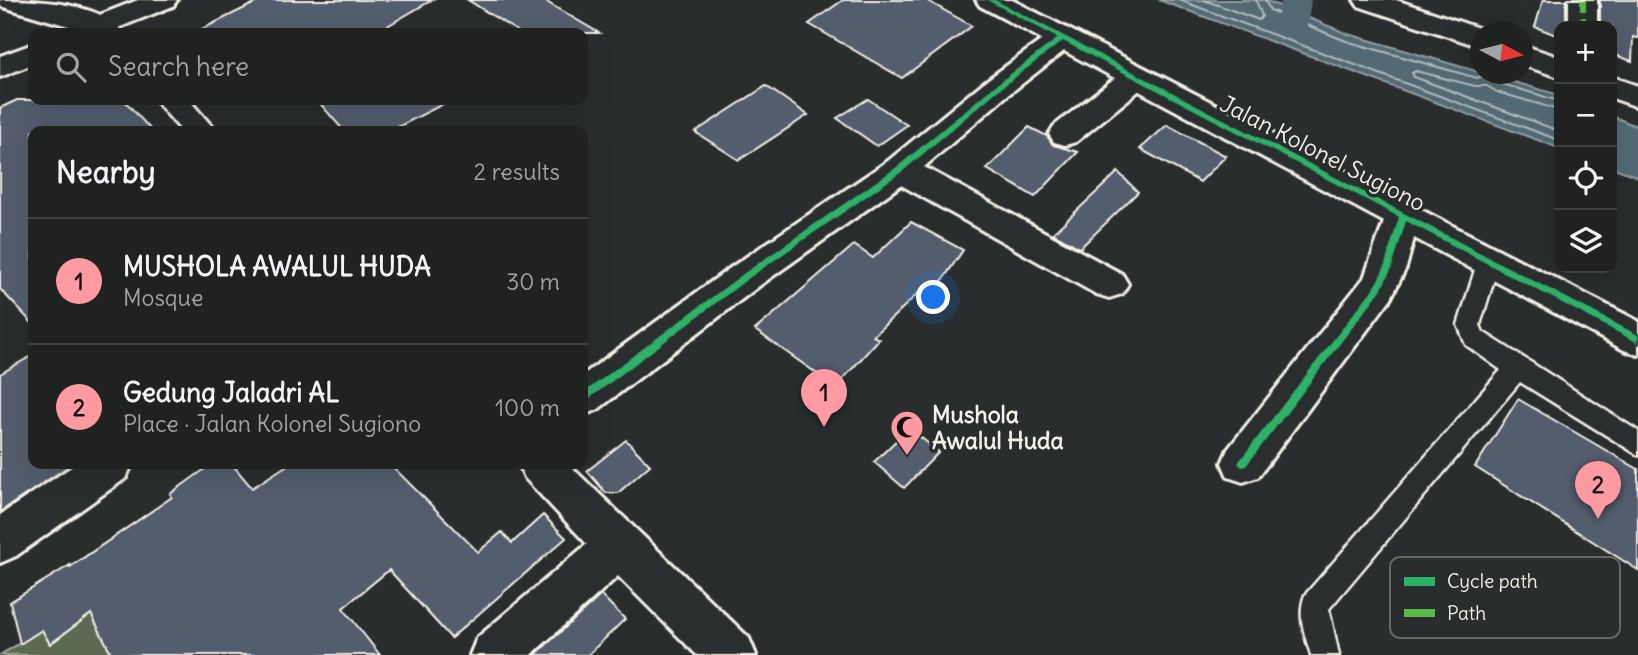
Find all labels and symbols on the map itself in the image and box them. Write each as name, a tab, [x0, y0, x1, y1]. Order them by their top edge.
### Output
north arrow	[1470, 21, 1533, 84]
street label: Jalan Kolonel Sugiono	[1216, 89, 1430, 217]
your location	[916, 280, 950, 314]
pin: 1	[801, 369, 847, 427]
place label: Mushola Awalul Huda	[932, 400, 1064, 455]
mosque icon: Mushola Awalul Huda	[888, 408, 926, 457]
pin: 2	[1575, 461, 1621, 519]
legend	[1390, 557, 1620, 638]
text: Cycle path	[1447, 569, 1538, 593]
text: Path	[1447, 601, 1486, 625]

